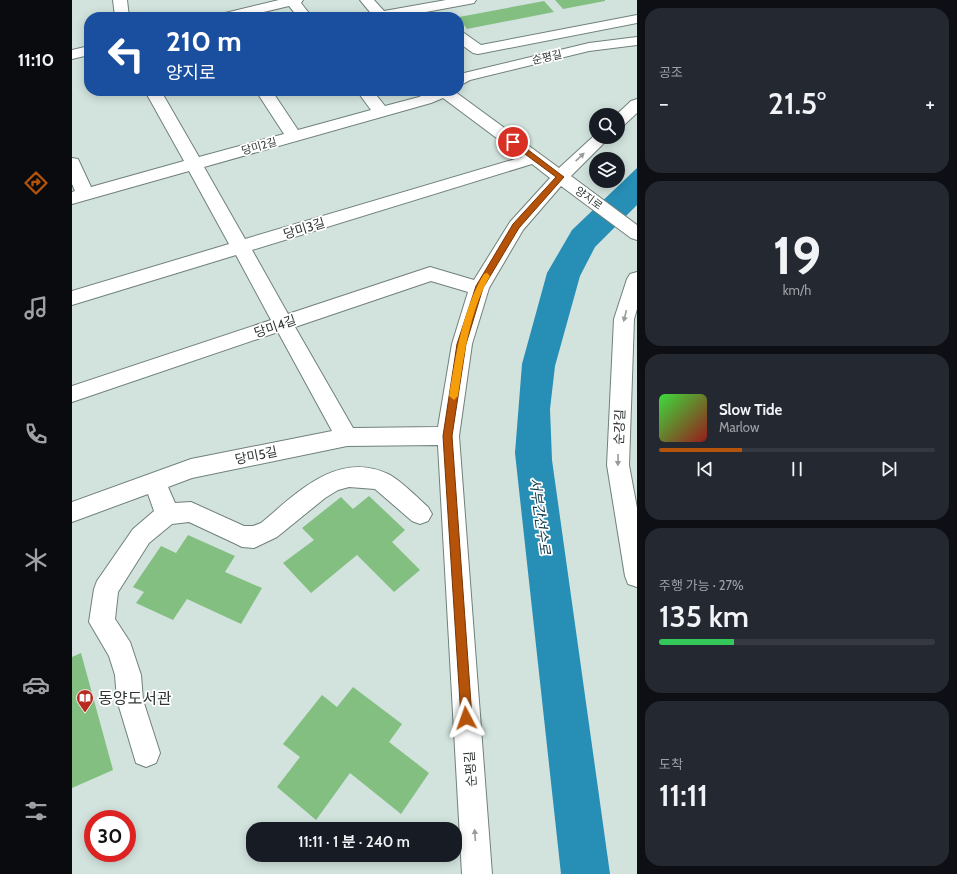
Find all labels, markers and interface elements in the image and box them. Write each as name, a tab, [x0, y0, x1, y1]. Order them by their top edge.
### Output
text: 210 m	[166, 24, 242, 58]
icon: left	[100, 28, 152, 80]
street label: 순평길	[531, 47, 563, 67]
text: 11:10	[18, 49, 54, 71]
text: 양지로	[166, 62, 216, 84]
text: 공조	[659, 64, 683, 80]
text: 21.5°	[768, 85, 826, 122]
text: −	[659, 90, 669, 117]
text: +	[925, 90, 935, 117]
map controls	[589, 108, 625, 188]
button: search	[589, 108, 625, 144]
pin	[496, 125, 530, 159]
icon: arrive	[502, 131, 524, 153]
street label: 당미2길	[240, 134, 278, 158]
button: layers	[589, 152, 625, 188]
one-way arrow	[575, 153, 586, 162]
icon: directions	[22, 169, 50, 197]
street label: 양지로	[573, 183, 605, 213]
street label: 당미3길	[281, 214, 327, 242]
text: 19	[773, 224, 821, 287]
text: km/h	[783, 282, 811, 298]
icon: music	[22, 294, 50, 322]
one-way arrow	[622, 310, 628, 322]
street label: 당미4길	[252, 311, 298, 341]
text: Slow Tide	[719, 401, 782, 419]
street label: 순강길	[610, 409, 628, 445]
text: Marlow	[719, 419, 759, 435]
icon: phone	[22, 420, 50, 448]
street label: 당미5길	[233, 443, 279, 467]
one-way arrow	[615, 454, 621, 467]
icon: previous	[694, 458, 716, 480]
icon: pause	[786, 458, 808, 480]
icon: next	[878, 458, 900, 480]
water label: 서부간선수로	[526, 476, 554, 557]
icon: climate	[22, 546, 50, 574]
text: 주행 가능 · 27%	[659, 577, 744, 593]
text: 135 km	[659, 598, 749, 635]
icon: car	[22, 671, 50, 699]
library icon: 동양도서관	[75, 688, 95, 713]
place label: 동양도서관	[98, 689, 172, 708]
position arrow	[445, 697, 487, 739]
street label: 순평길	[461, 751, 479, 787]
text: 도착	[659, 756, 683, 772]
text: 11:11	[659, 777, 708, 814]
icon: filters	[22, 797, 50, 825]
speed limit sign: 30	[84, 810, 136, 862]
one-way arrow	[471, 829, 478, 841]
text: 11:11 · 1 분 · 240 m	[298, 833, 410, 851]

